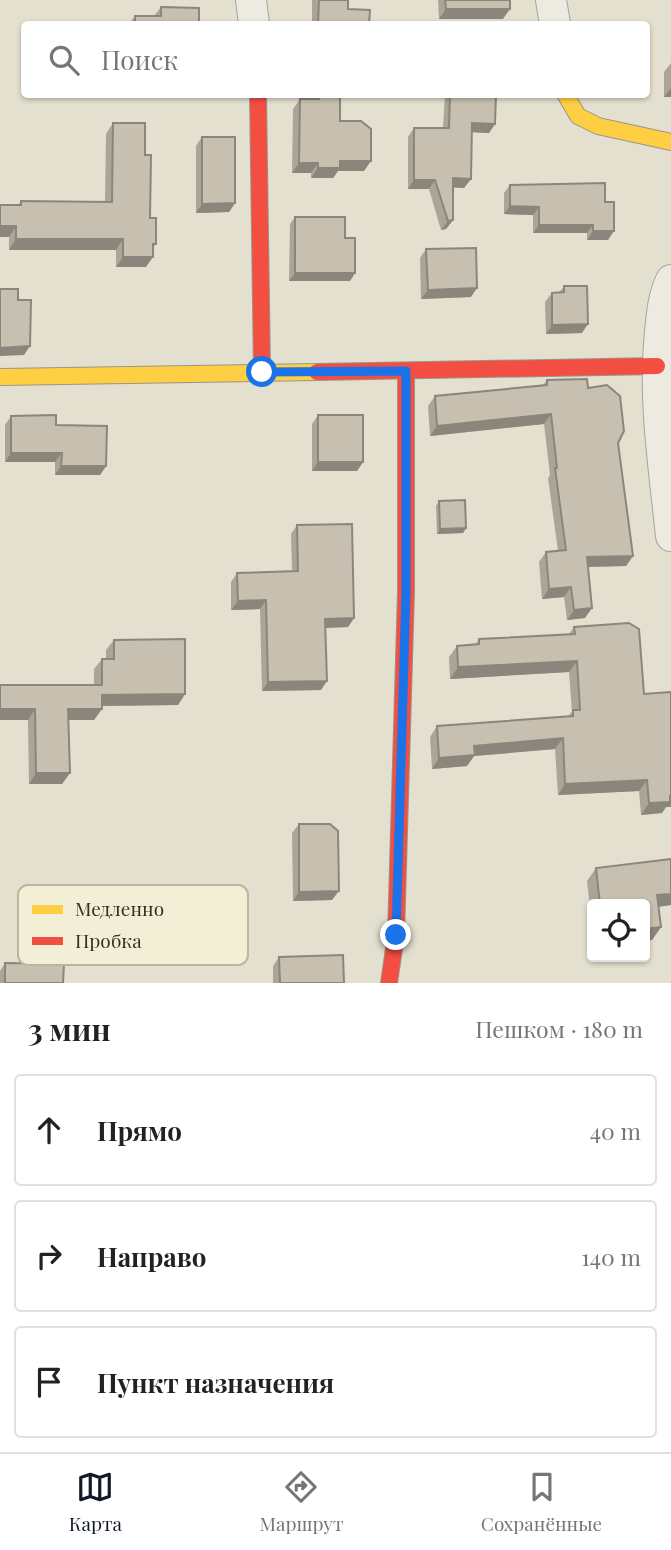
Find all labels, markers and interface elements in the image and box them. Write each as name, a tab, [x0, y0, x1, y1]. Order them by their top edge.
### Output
search box	[21, 21, 650, 98]
icon: search	[45, 41, 83, 79]
text: Поиск	[101, 42, 178, 77]
route start	[246, 356, 277, 387]
legend	[18, 885, 248, 965]
text: Медленно	[75, 895, 164, 921]
map controls	[587, 899, 650, 962]
button: locate	[587, 899, 650, 962]
route end	[380, 919, 411, 950]
text: Пробка	[75, 927, 142, 953]
text: 3 мин	[28, 1009, 111, 1049]
text: Пешком · 180 m	[475, 1013, 643, 1044]
icon: ahead	[30, 1111, 68, 1149]
text: Прямо	[97, 1113, 182, 1148]
text: 40 m	[590, 1115, 641, 1146]
icon: right	[30, 1237, 68, 1275]
text: Направо	[97, 1239, 206, 1274]
text: 140 m	[581, 1241, 641, 1272]
icon: arrive	[30, 1363, 68, 1401]
text: Пункт назначения	[97, 1365, 334, 1400]
tab: Карта	[69, 1468, 122, 1536]
tab: Маршрут	[260, 1468, 343, 1536]
tab: Сохранённые	[481, 1468, 602, 1536]

